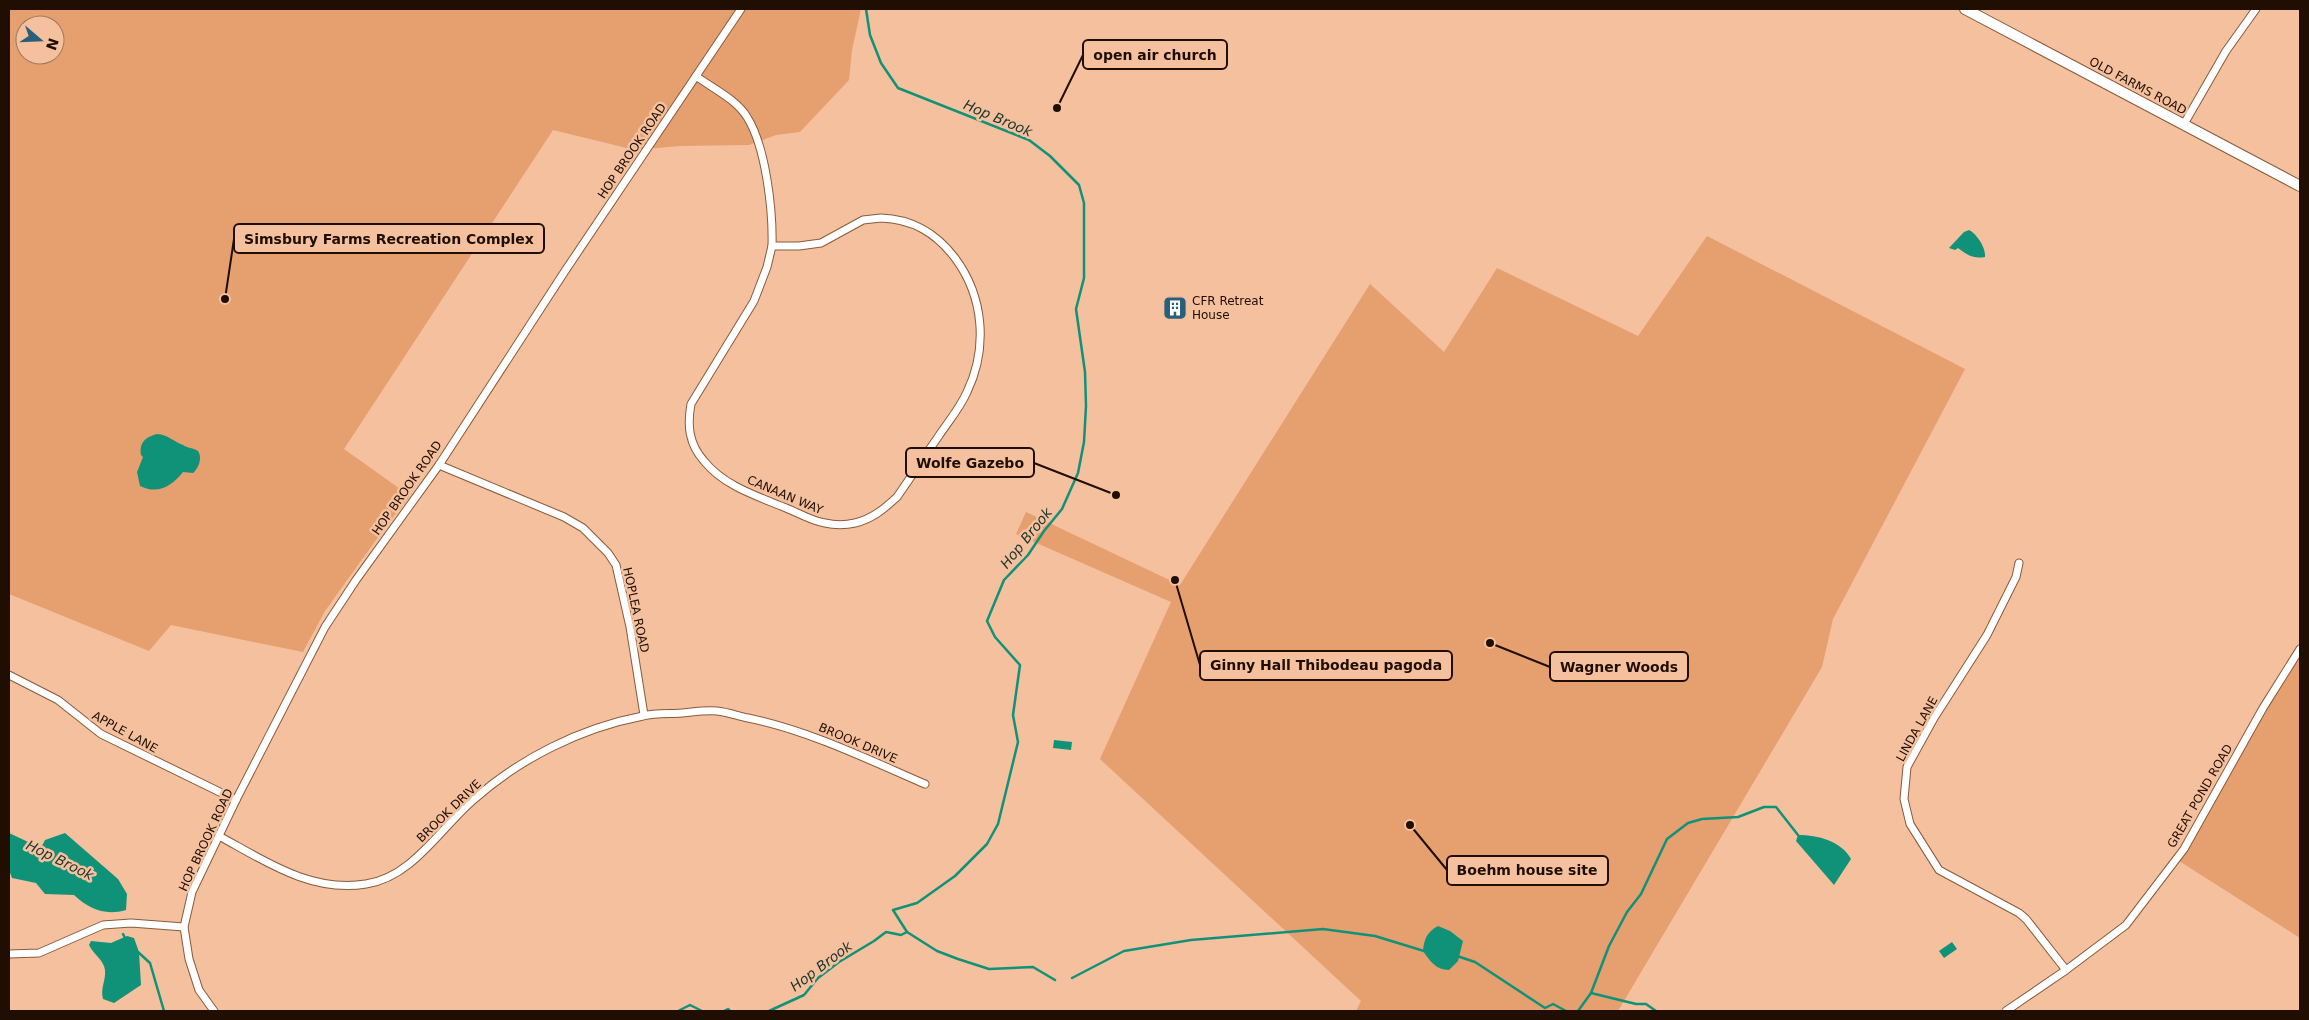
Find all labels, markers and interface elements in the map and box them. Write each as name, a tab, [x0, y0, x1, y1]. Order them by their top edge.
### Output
north arrow	[15, 15, 65, 65]
text: N	[43, 36, 62, 52]
callout: open air church	[1083, 40, 1227, 69]
text: open air church	[1093, 47, 1217, 63]
street label: OLD FARMS ROAD	[2087, 54, 2189, 118]
water label: Hop Brook	[961, 96, 1036, 140]
street label: HOP BROOK ROAD	[595, 101, 669, 201]
callout: Simsbury Farms Recreation Complex	[234, 224, 544, 253]
text: Simsbury Farms Recreation Complex	[244, 231, 534, 247]
place label: CFR Retreat House	[1192, 294, 1264, 322]
building icon: CFR Retreat House	[1162, 295, 1188, 321]
street label: HOP BROOK ROAD	[369, 438, 445, 538]
callout: Wolfe Gazebo	[906, 448, 1034, 477]
text: Wolfe Gazebo	[916, 455, 1024, 471]
street label: CANAAN WAY	[745, 473, 826, 518]
water label: Hop Brook	[997, 504, 1056, 571]
street label: HOPLEA ROAD	[620, 566, 652, 654]
callout: Ginny Hall Thibodeau pagoda	[1200, 651, 1452, 680]
callout: Wagner Woods	[1550, 652, 1688, 681]
text: Ginny Hall Thibodeau pagoda	[1210, 657, 1442, 673]
text: Wagner Woods	[1560, 659, 1678, 675]
street label: LINDA LANE	[1893, 694, 1941, 764]
street label: APPLE LANE	[90, 708, 160, 756]
street label: BROOK DRIVE	[817, 720, 899, 766]
street label: GREAT POND ROAD	[2165, 742, 2235, 850]
street label: BROOK DRIVE	[414, 777, 484, 845]
street label: HOP BROOK ROAD	[176, 786, 236, 894]
water label: Hop Brook	[24, 837, 97, 884]
callout: Boehm house site	[1447, 856, 1608, 885]
text: Boehm house site	[1457, 862, 1597, 878]
water label: Hop Brook	[787, 937, 856, 994]

